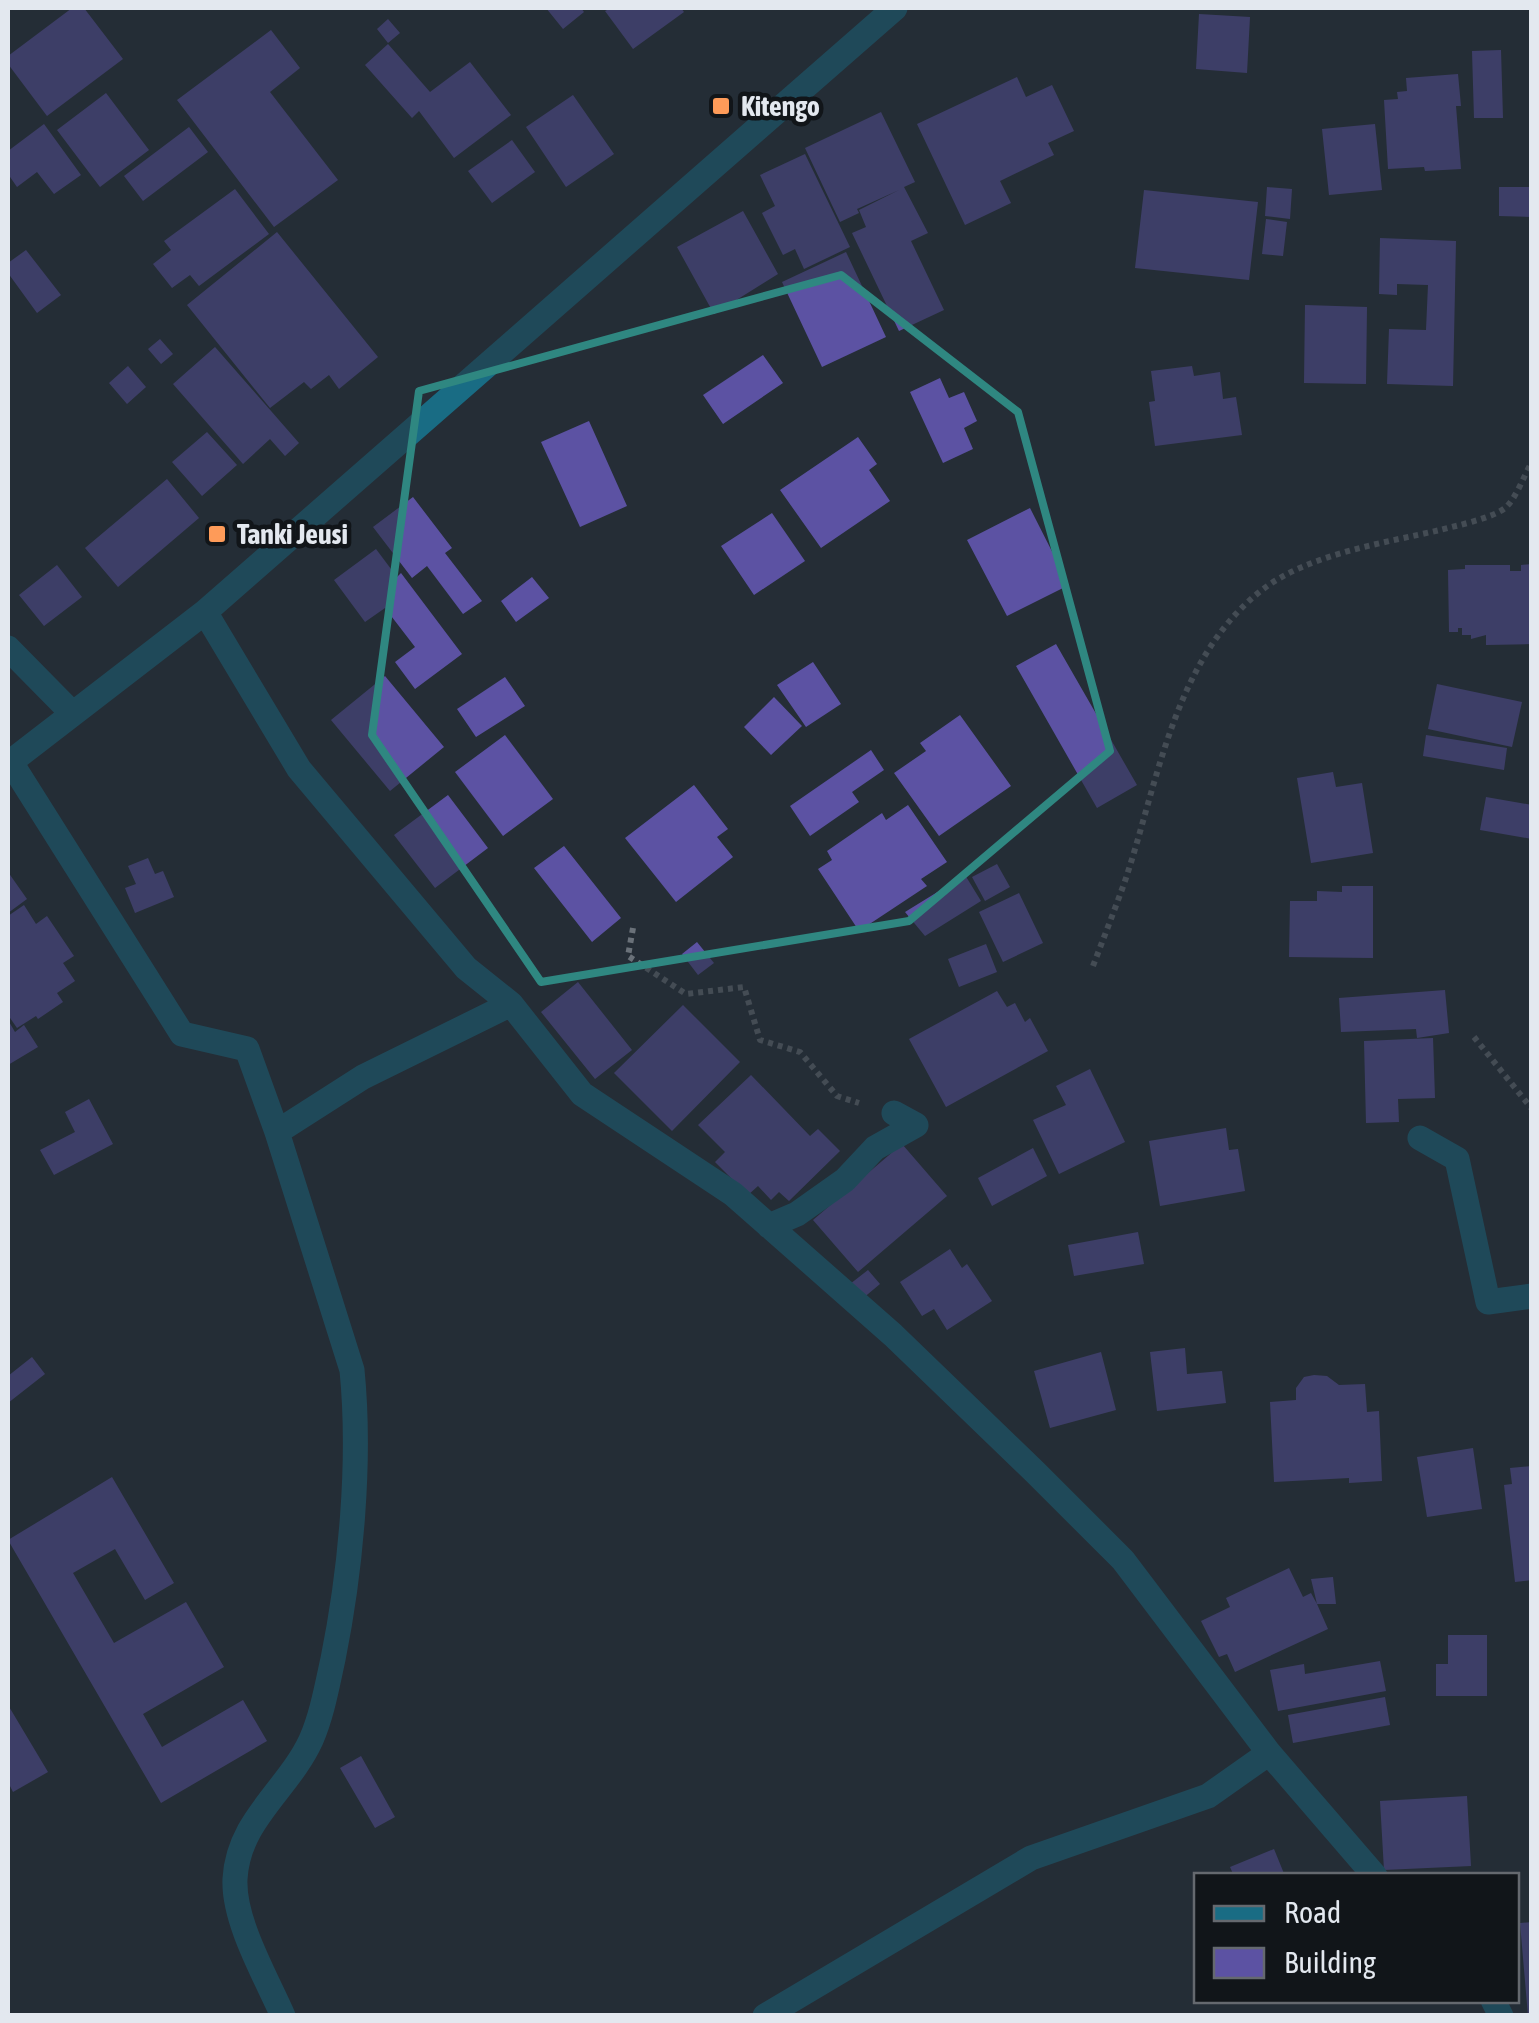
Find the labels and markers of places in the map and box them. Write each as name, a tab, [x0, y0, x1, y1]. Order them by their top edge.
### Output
place label: Kitengo	[741, 90, 820, 122]
marker: Kitengo	[710, 95, 732, 117]
place label: Tanki Jeusi	[237, 518, 348, 550]
marker: Tanki Jeusi	[206, 523, 228, 545]

